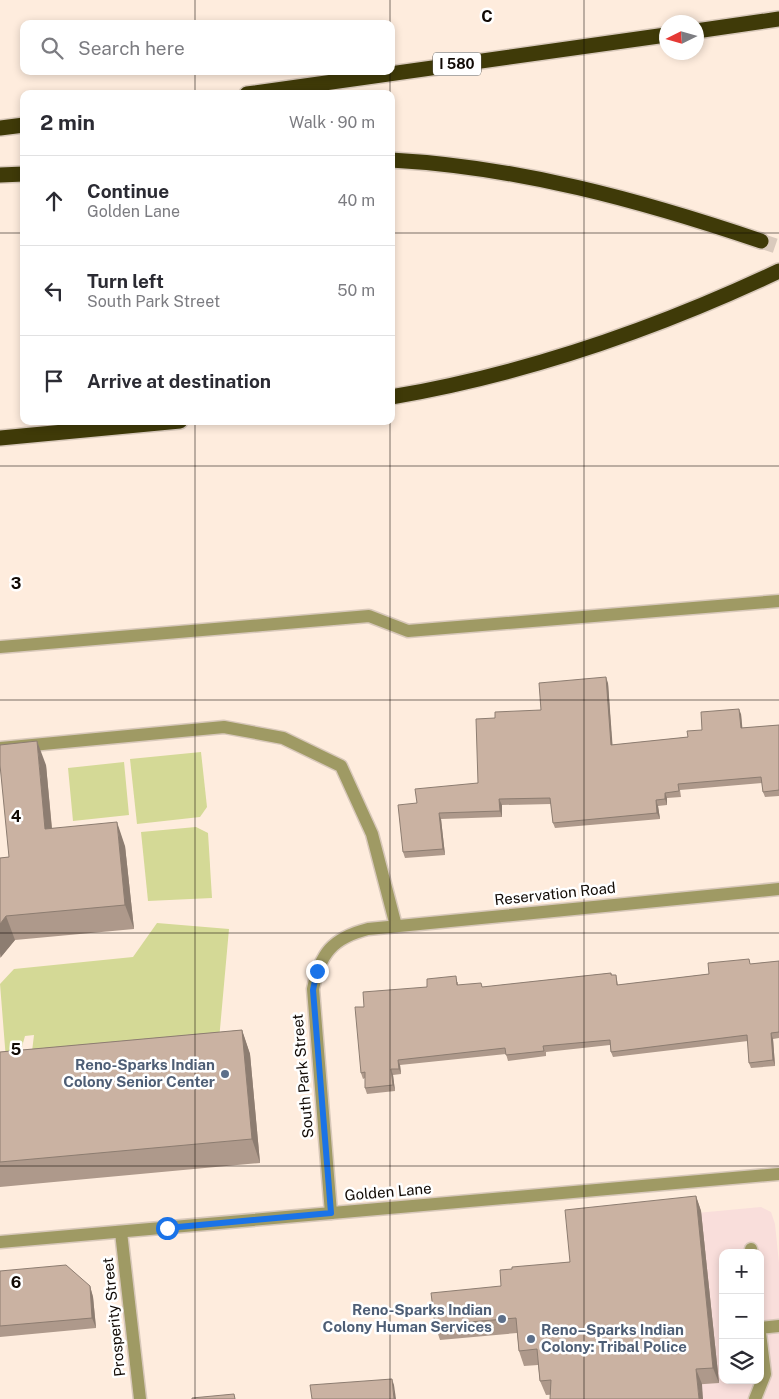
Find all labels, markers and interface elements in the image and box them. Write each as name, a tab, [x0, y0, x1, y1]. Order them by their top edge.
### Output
text: C	[481, 7, 493, 26]
north arrow	[659, 15, 704, 60]
search box	[20, 20, 395, 75]
icon: search	[38, 34, 66, 62]
text: Search here	[78, 37, 185, 59]
road number: I 580	[433, 52, 481, 76]
text: 2 min	[40, 110, 95, 135]
text: Walk · 90 m	[289, 113, 375, 132]
text: Continue	[87, 180, 169, 202]
icon: ahead	[40, 187, 68, 215]
text: 40 m	[337, 191, 375, 210]
text: Golden Lane	[87, 202, 180, 221]
text: Turn left	[87, 270, 164, 292]
icon: left	[40, 277, 68, 305]
text: 50 m	[337, 281, 375, 300]
text: South Park Street	[87, 292, 220, 311]
icon: arrive	[40, 367, 68, 395]
text: Arrive at destination	[87, 370, 271, 392]
text: 3	[11, 574, 21, 593]
text: 4	[11, 807, 22, 826]
street label: Reservation Road	[494, 879, 616, 908]
route end	[306, 960, 329, 983]
street label: South Park Street	[289, 1013, 316, 1139]
text: 5	[11, 1040, 22, 1059]
place label: Reno-Sparks Indian Colony Senior Center	[63, 1056, 215, 1090]
marker: Reno-Sparks Indian Colony Senior Center	[219, 1068, 231, 1080]
street label: Golden Lane	[344, 1179, 432, 1204]
route start	[156, 1217, 179, 1240]
map controls	[719, 1249, 764, 1384]
button: +	[719, 1249, 764, 1294]
street label: Prosperity Street	[99, 1257, 128, 1377]
text: 6	[11, 1273, 21, 1292]
button: −	[719, 1294, 764, 1339]
place label: Reno-Sparks Indian Colony Human Services	[323, 1301, 492, 1335]
marker: Reno-Sparks Indian Colony Human Services	[496, 1313, 508, 1325]
place label: Reno–Sparks Indian Colony: Tribal Police	[541, 1321, 687, 1355]
marker: Reno–Sparks Indian Colony: Tribal Police	[525, 1333, 537, 1345]
button: layers	[719, 1339, 764, 1384]

